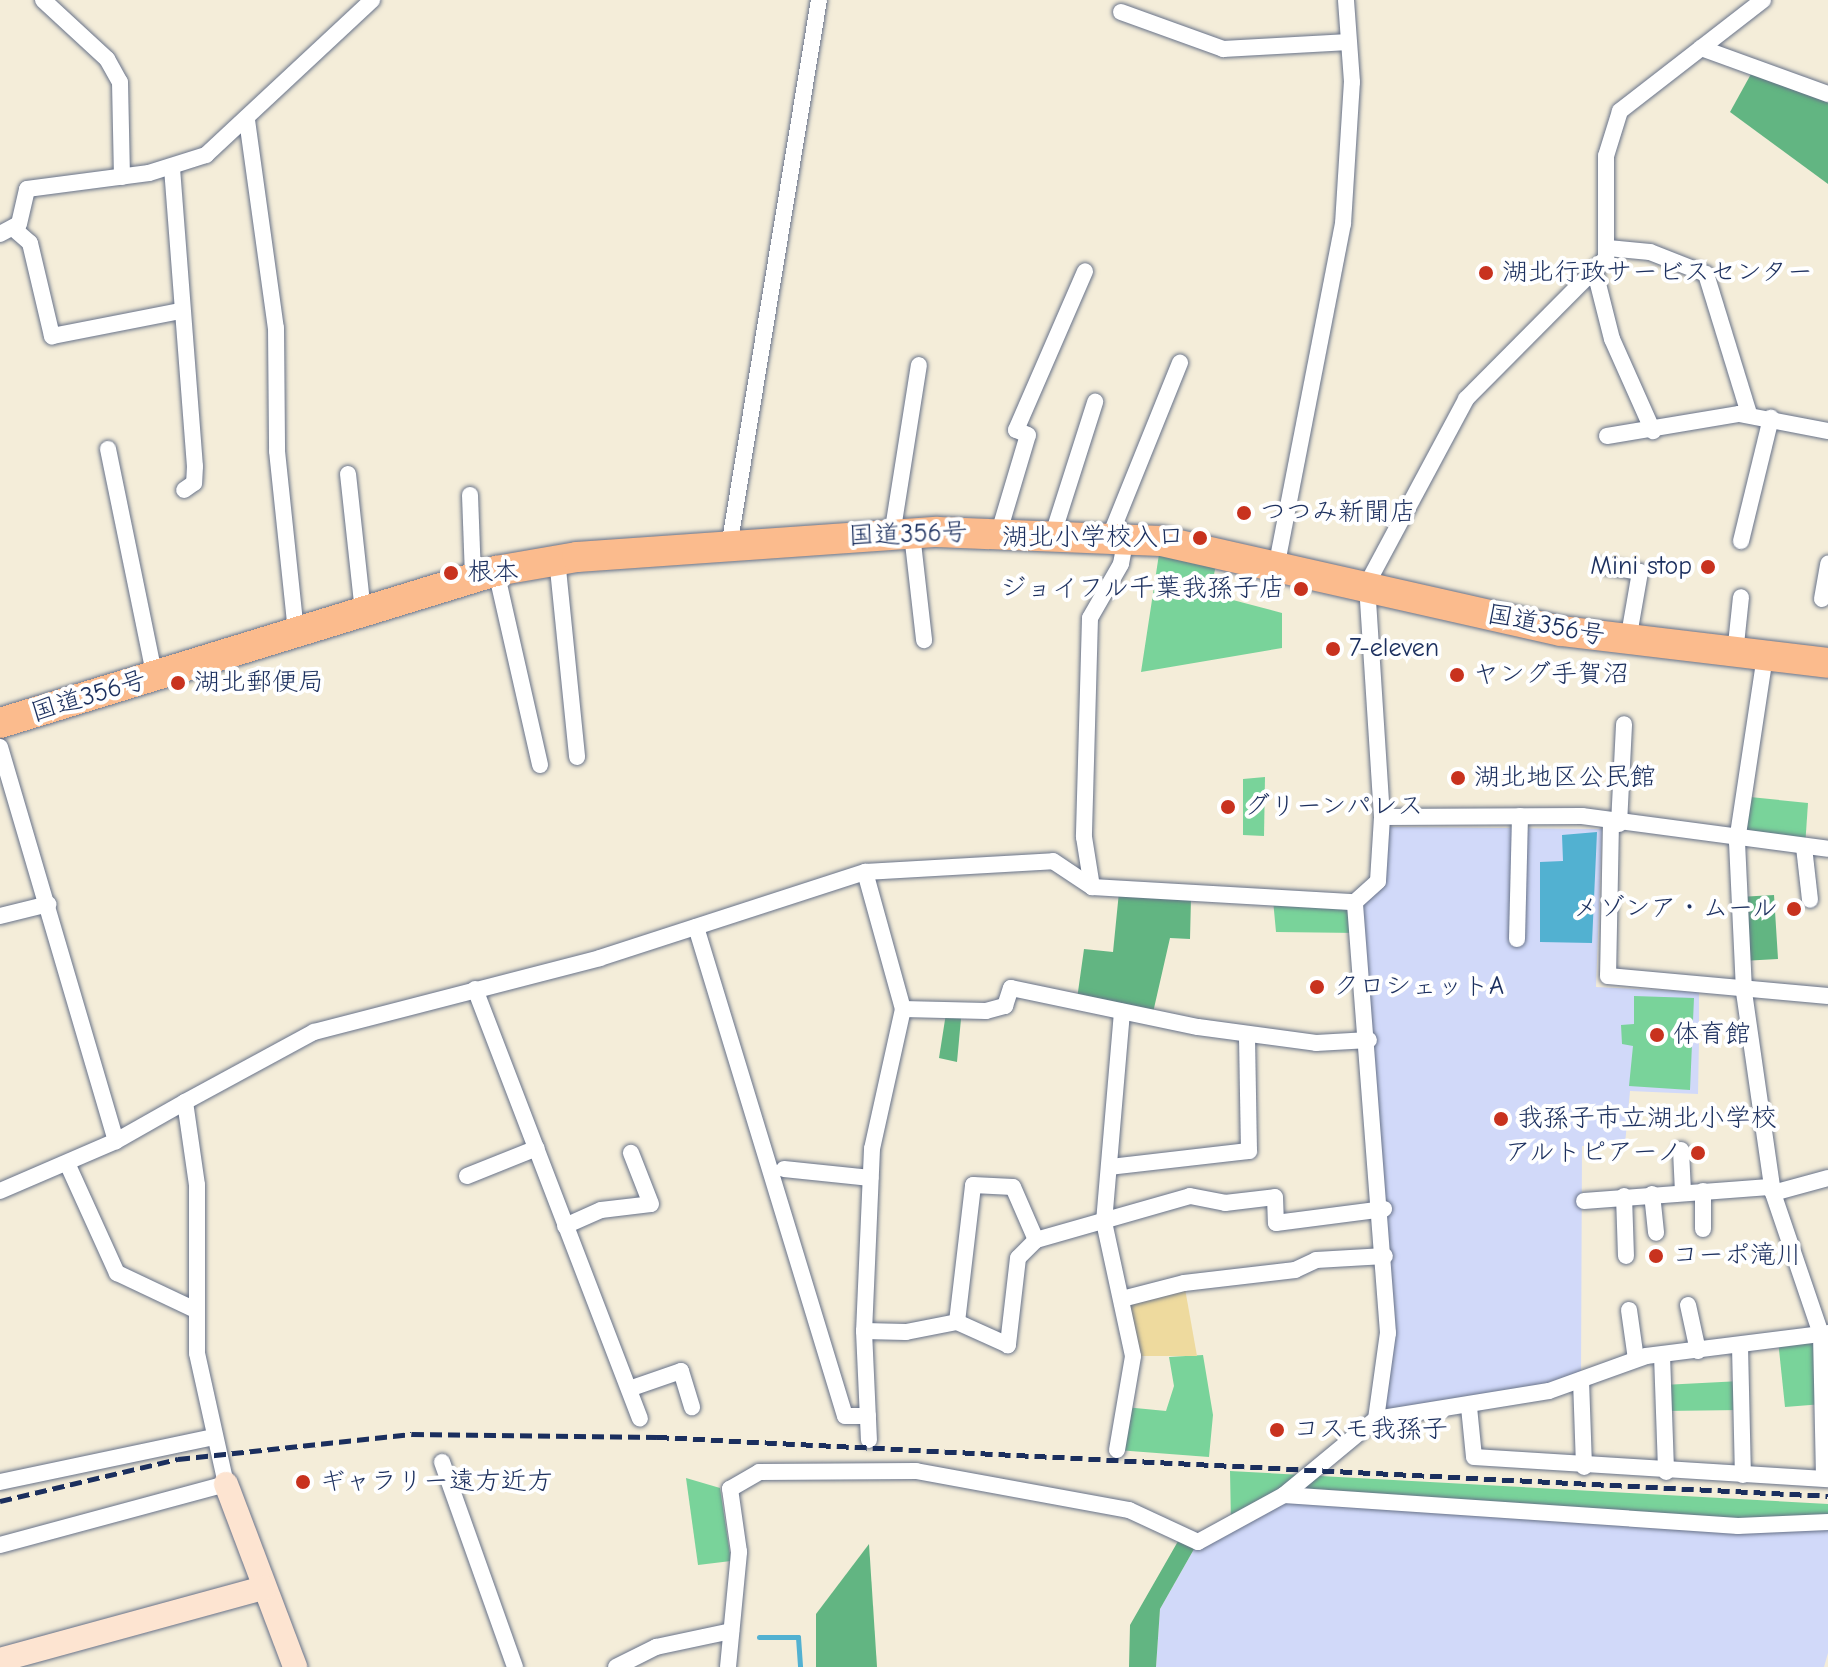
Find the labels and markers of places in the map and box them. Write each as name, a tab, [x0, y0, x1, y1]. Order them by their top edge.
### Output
place label: 湖北行政サービスセンター	[1502, 257, 1814, 289]
marker: 湖北行政サービスセンター	[1477, 264, 1495, 282]
place label: つつみ新聞店	[1260, 497, 1416, 529]
marker: つつみ新聞店	[1235, 504, 1253, 522]
place label: 湖北小学校入口	[1002, 522, 1184, 554]
marker: 湖北小学校入口	[1191, 529, 1209, 547]
place label: Mini stop	[1590, 551, 1692, 583]
place label: 根本	[467, 557, 519, 589]
marker: Mini stop	[1699, 558, 1717, 576]
marker: 根本	[442, 564, 460, 582]
place label: ジョイフル千葉我孫子店	[999, 573, 1285, 605]
marker: ジョイフル千葉我孫子店	[1292, 580, 1310, 598]
place label: 7-eleven	[1349, 633, 1439, 665]
marker: 7-eleven	[1324, 640, 1342, 658]
place label: ヤング手賀沼	[1473, 659, 1629, 691]
marker: ヤング手賀沼	[1448, 666, 1466, 684]
place label: 湖北郵便局	[194, 667, 324, 699]
marker: 湖北郵便局	[169, 674, 187, 692]
place label: 湖北地区公民館	[1474, 762, 1656, 794]
marker: 湖北地区公民館	[1449, 769, 1467, 787]
place label: グリーンパレス	[1244, 791, 1426, 823]
marker: グリーンパレス	[1219, 798, 1237, 816]
place label: メゾンア・ムール	[1571, 893, 1778, 925]
marker: メゾンア・ムール	[1785, 900, 1803, 918]
place label: クロシェットA	[1333, 971, 1504, 1003]
marker: クロシェットA	[1308, 978, 1326, 996]
place label: 体育館	[1673, 1019, 1751, 1051]
marker: 体育館	[1648, 1026, 1666, 1044]
place label: 我孫子市立湖北小学校	[1517, 1103, 1777, 1135]
marker: 我孫子市立湖北小学校	[1492, 1110, 1510, 1128]
place label: アルトピアーノ	[1501, 1137, 1682, 1169]
marker: アルトピアーノ	[1689, 1144, 1707, 1162]
place label: コーポ滝川	[1672, 1240, 1802, 1272]
marker: コーポ滝川	[1647, 1247, 1665, 1265]
place label: コスモ我孫子	[1293, 1414, 1449, 1446]
marker: コスモ我孫子	[1268, 1421, 1286, 1439]
place label: ギャラリー遠方近方	[319, 1466, 553, 1498]
marker: ギャラリー遠方近方	[294, 1473, 312, 1491]

